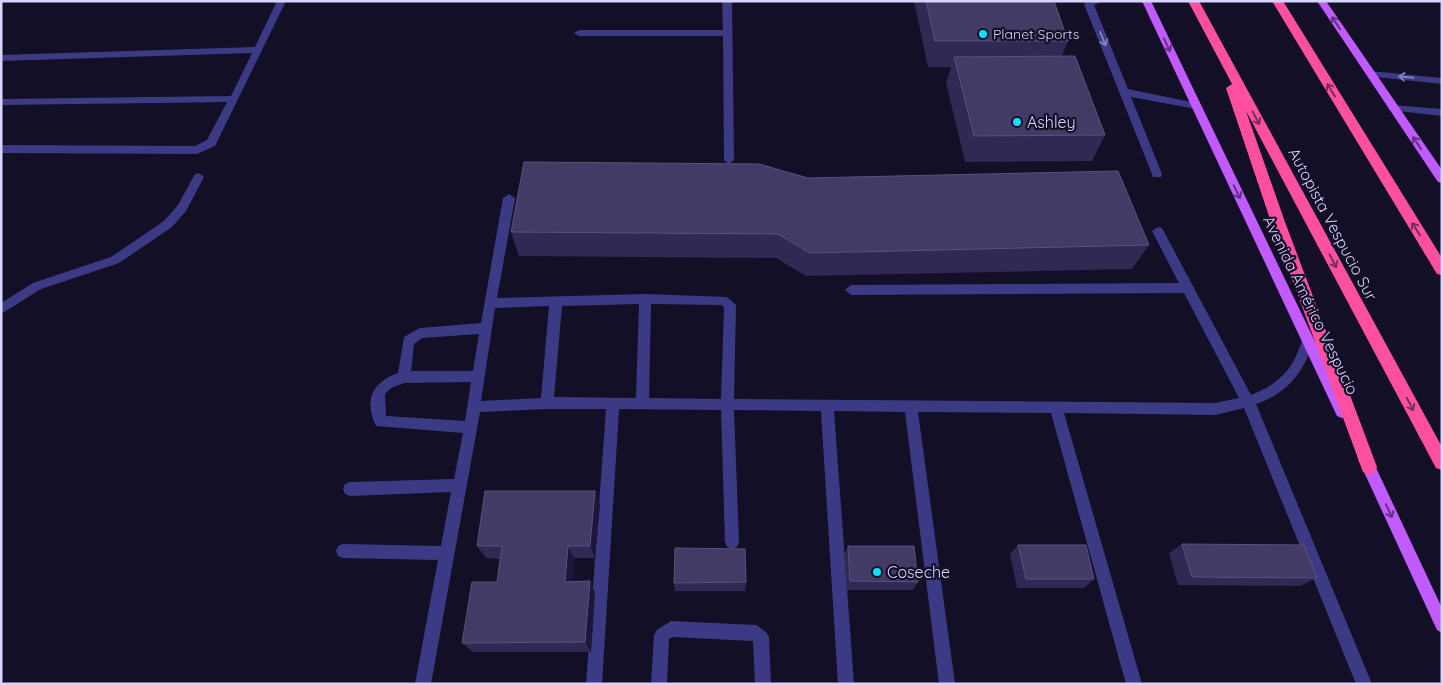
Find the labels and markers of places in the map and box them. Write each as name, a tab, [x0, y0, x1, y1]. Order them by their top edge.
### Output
place label: Planet Sports	[993, 25, 1079, 43]
marker: Planet Sports	[977, 28, 989, 40]
place label: Ashley	[1027, 112, 1076, 132]
marker: Ashley	[1011, 116, 1023, 128]
place label: Coseche	[887, 562, 950, 582]
marker: Coseche	[871, 566, 883, 578]

